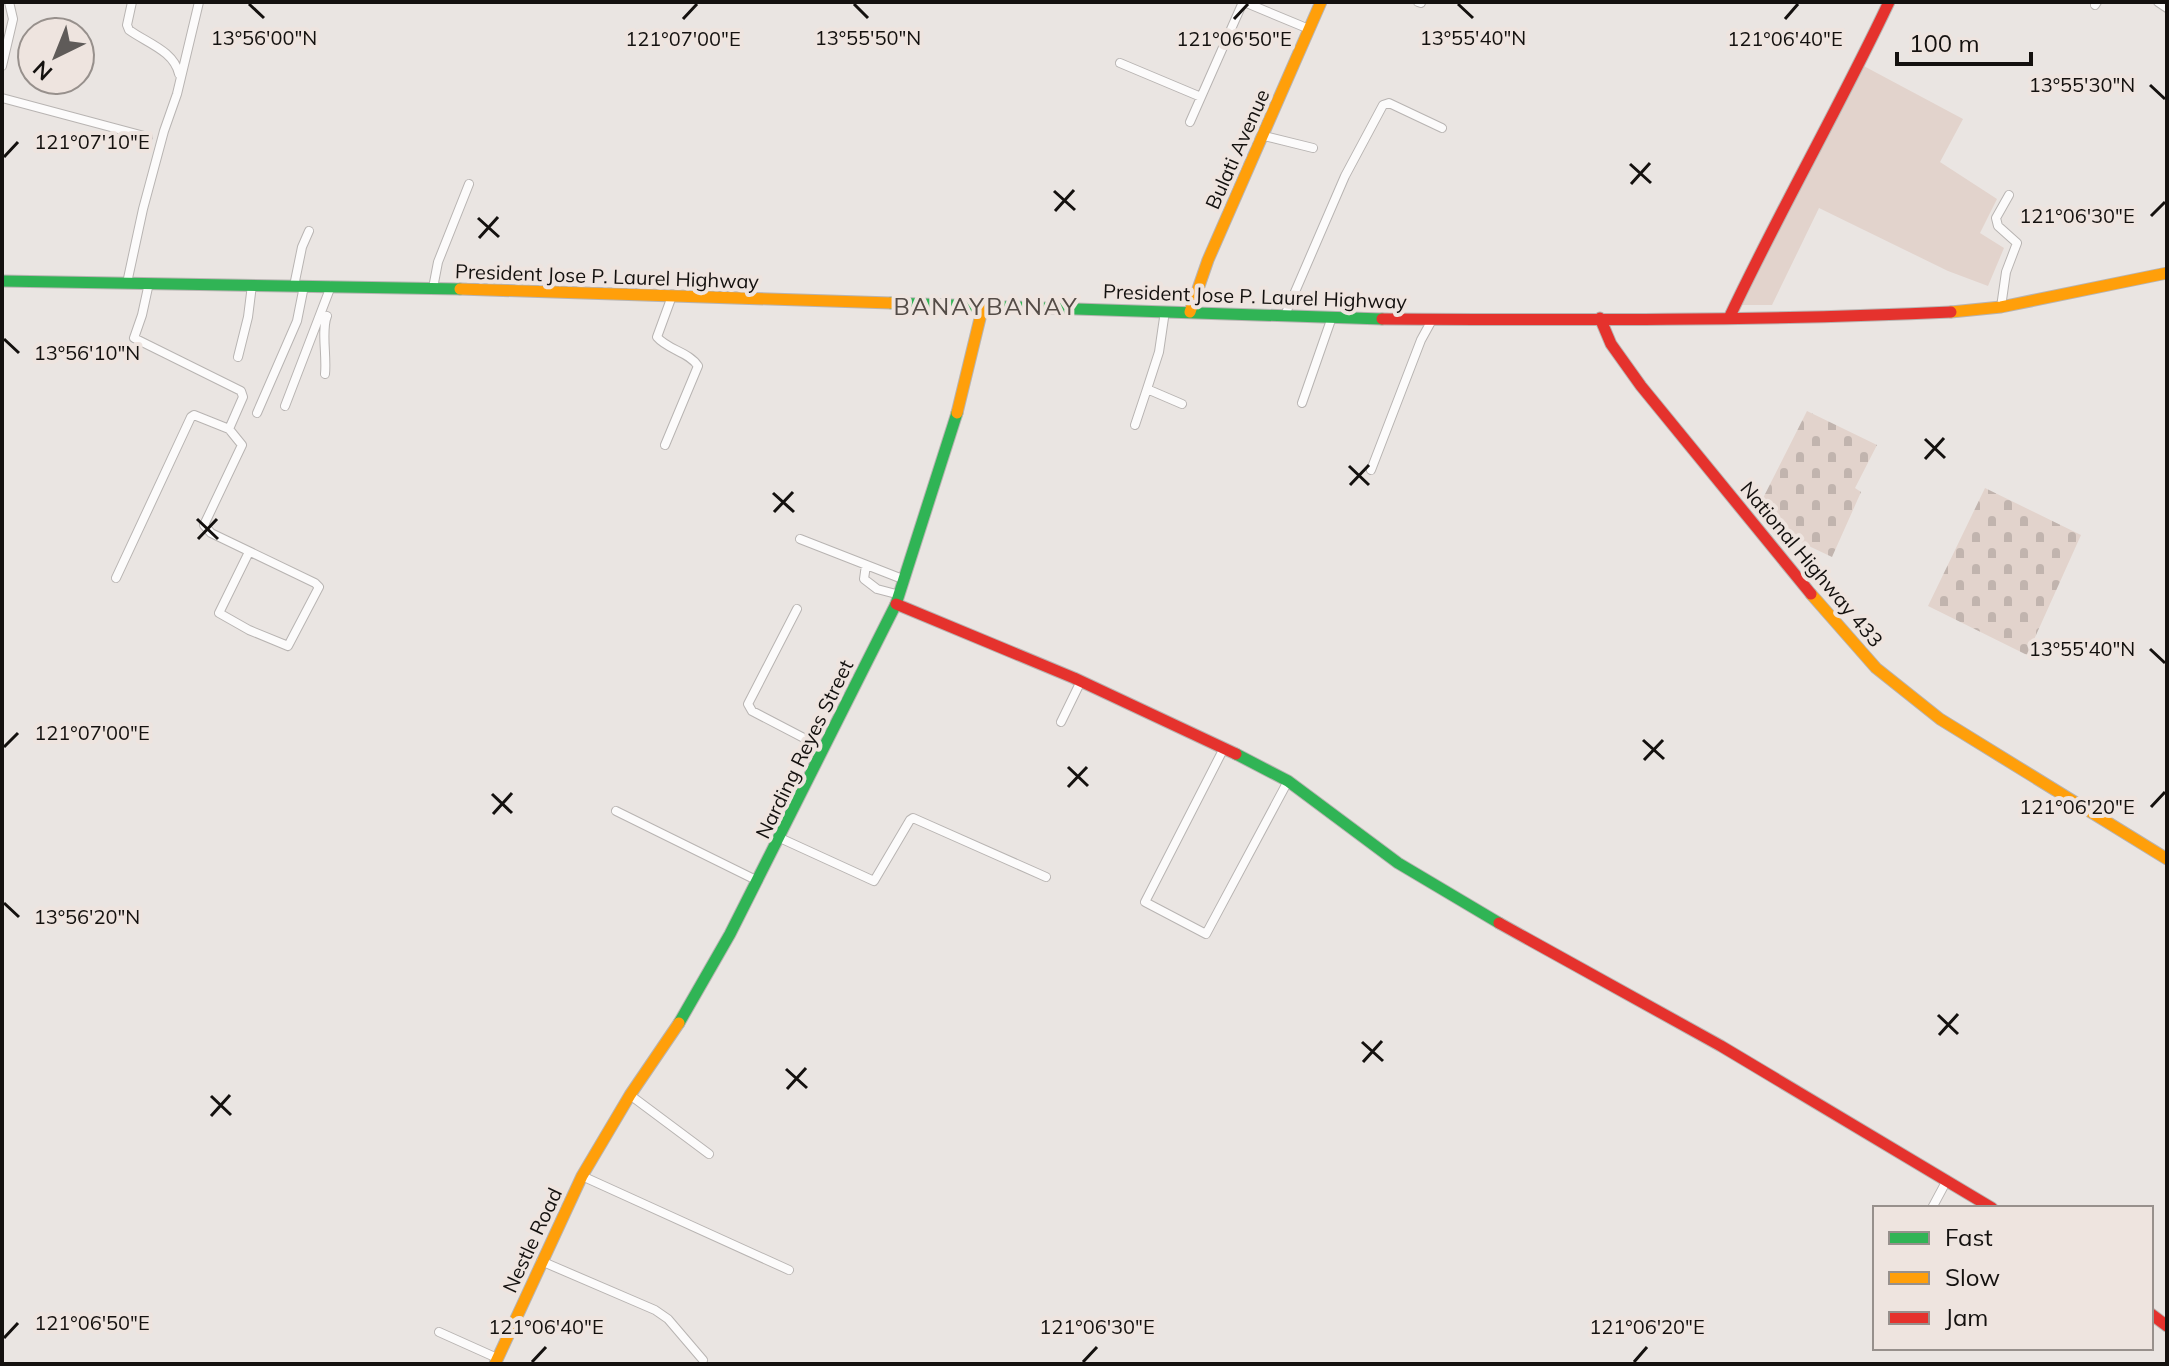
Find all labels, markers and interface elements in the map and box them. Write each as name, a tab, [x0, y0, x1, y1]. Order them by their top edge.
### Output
north arrow	[16, 16, 96, 96]
scale bar	[1897, 16, 2031, 66]
text: 13°56'00"N	[211, 25, 317, 50]
text: 13°55'50"N	[815, 25, 921, 50]
text: 13°55'40"N	[1420, 25, 1526, 50]
text: 121°07'00"E	[625, 26, 741, 51]
text: 121°06'50"E	[1176, 26, 1292, 51]
text: 121°06'40"E	[1727, 26, 1843, 51]
text: 100 m	[1909, 28, 1980, 58]
text: N	[27, 55, 58, 87]
text: 13°55'30"N	[2029, 72, 2135, 97]
street label: Bulati Avenue	[1199, 85, 1275, 213]
text: 121°07'10"E	[34, 129, 150, 154]
text: 121°06'30"E	[2019, 203, 2135, 228]
street label: President Jose P. Laurel Highway	[455, 258, 760, 294]
street label: President Jose P. Laurel Highway	[1103, 278, 1408, 314]
district label: BANAYBANAY	[893, 291, 1079, 321]
text: 13°56'10"N	[34, 340, 140, 365]
street label: National Highway 433	[1735, 476, 1889, 652]
text: 13°55'40"N	[2029, 636, 2135, 661]
street label: Narding Reyes Street	[750, 655, 858, 843]
text: 121°07'00"E	[34, 720, 150, 745]
text: 121°06'20"E	[2019, 794, 2135, 819]
text: 13°56'20"N	[34, 904, 140, 929]
street label: Nestle Road	[497, 1184, 567, 1296]
legend	[1873, 1206, 2153, 1350]
text: Fast	[1945, 1222, 1993, 1252]
text: Slow	[1945, 1262, 2000, 1292]
text: Jam	[1945, 1302, 1988, 1332]
text: 121°06'50"E	[34, 1310, 150, 1335]
text: 121°06'40"E	[488, 1314, 604, 1339]
text: 121°06'30"E	[1039, 1314, 1155, 1339]
text: 121°06'20"E	[1589, 1314, 1705, 1339]

